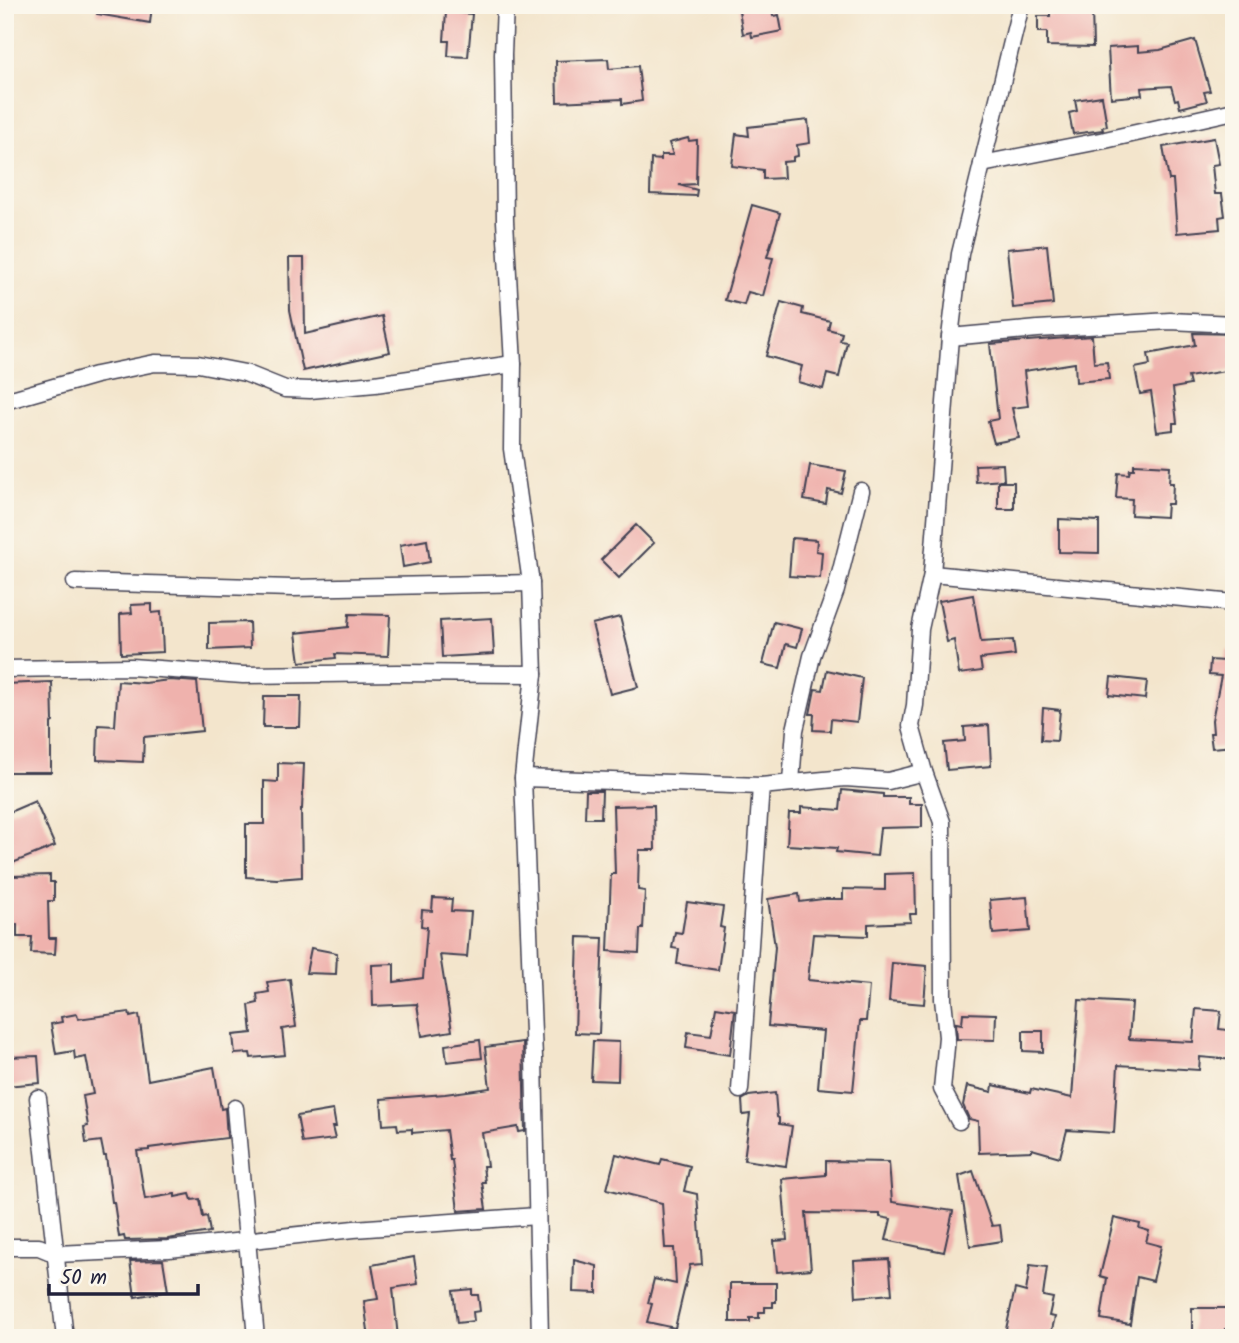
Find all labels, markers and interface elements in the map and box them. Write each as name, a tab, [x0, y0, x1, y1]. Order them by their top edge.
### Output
scale bar	[49, 1252, 198, 1296]
text: 50 m	[60, 1262, 107, 1295]

